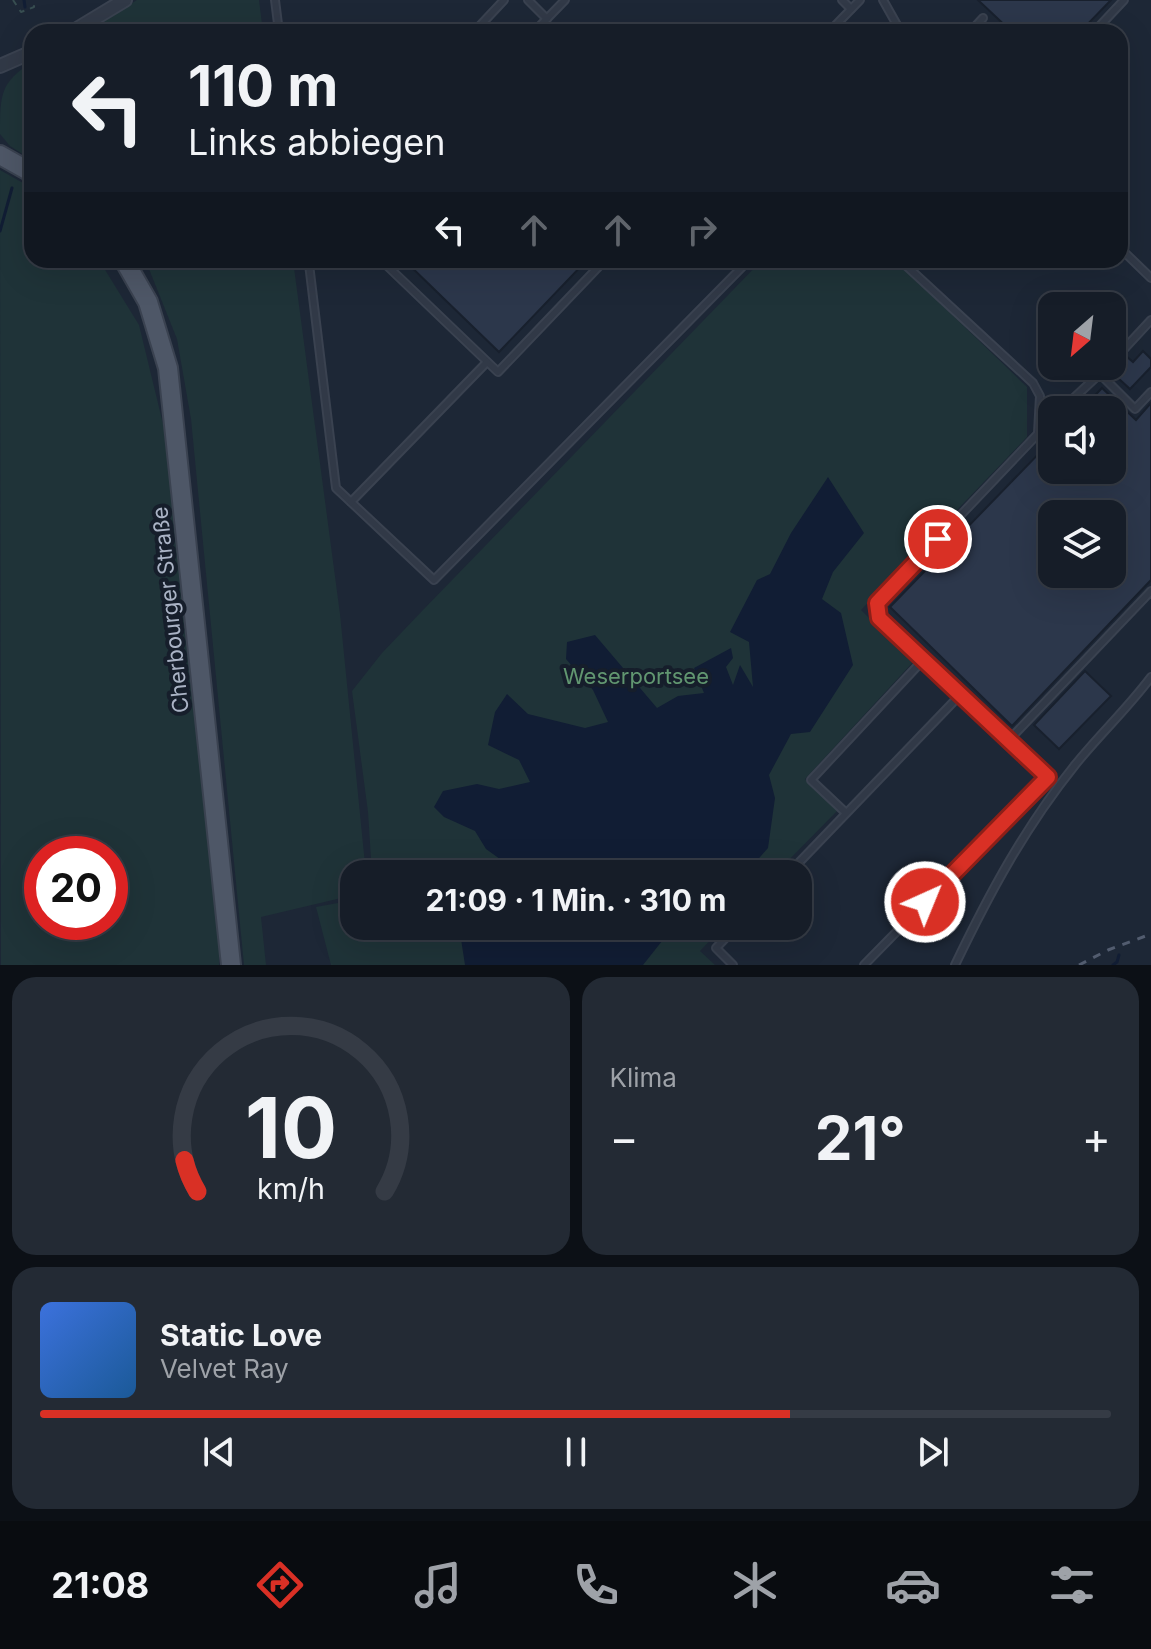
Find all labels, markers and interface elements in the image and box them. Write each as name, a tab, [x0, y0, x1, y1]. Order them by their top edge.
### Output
text: 110 m	[188, 52, 338, 120]
icon: left	[56, 56, 160, 160]
text: Links abbiegen	[188, 120, 446, 164]
icon: left	[428, 208, 472, 252]
icon: ahead	[512, 208, 556, 252]
icon: ahead	[596, 208, 640, 252]
icon: right	[680, 208, 724, 252]
north arrow	[1038, 292, 1126, 380]
map controls	[1038, 292, 1126, 588]
button: sound	[1038, 396, 1126, 484]
button: layers	[1038, 500, 1126, 588]
pin	[904, 505, 972, 573]
street label: Cherbourger Straße	[146, 506, 194, 714]
icon: arrive	[916, 517, 960, 561]
park label: Weserportsee	[563, 663, 709, 689]
speed limit sign: 20	[24, 836, 128, 940]
position arrow	[883, 860, 967, 944]
text: 21:09 · 1 Min. · 310 m	[426, 882, 726, 918]
text: Klima	[610, 1062, 677, 1093]
text: 10	[245, 1077, 337, 1178]
text: 21°	[815, 1102, 906, 1174]
text: −	[610, 1111, 639, 1165]
text: +	[1082, 1111, 1111, 1165]
text: km/h	[257, 1171, 325, 1206]
text: Static Love	[160, 1317, 322, 1353]
text: Velvet Ray	[160, 1353, 289, 1384]
icon: previous	[197, 1430, 241, 1474]
icon: pause	[554, 1430, 598, 1474]
icon: next	[911, 1430, 955, 1474]
icon: directions	[252, 1557, 308, 1613]
icon: music	[410, 1557, 466, 1613]
icon: phone	[568, 1557, 624, 1613]
icon: climate	[727, 1557, 783, 1613]
icon: car	[885, 1557, 941, 1613]
icon: filters	[1044, 1557, 1100, 1613]
text: 21:08	[51, 1563, 149, 1607]

